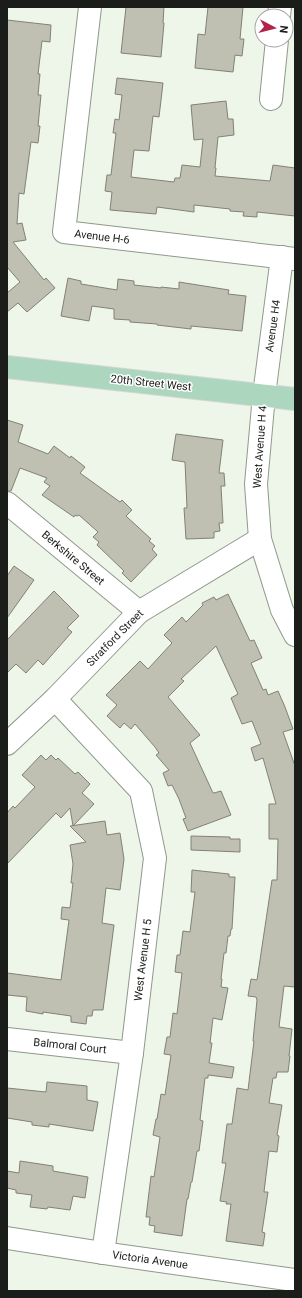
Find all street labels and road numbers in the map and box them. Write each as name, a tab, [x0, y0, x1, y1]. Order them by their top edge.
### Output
street label: Avenue H-6	[74, 227, 130, 247]
street label: Avenue H4	[263, 299, 283, 353]
street label: 20th Street West	[110, 372, 192, 394]
street label: West Avenue H 4	[251, 405, 269, 489]
street label: Berkshire Street	[39, 528, 107, 588]
street label: Stratford Street	[84, 607, 146, 669]
street label: West Avenue H 5	[131, 918, 155, 1002]
street label: Balmoral Court	[33, 1036, 108, 1056]
street label: Victoria Avenue	[111, 1248, 189, 1272]

